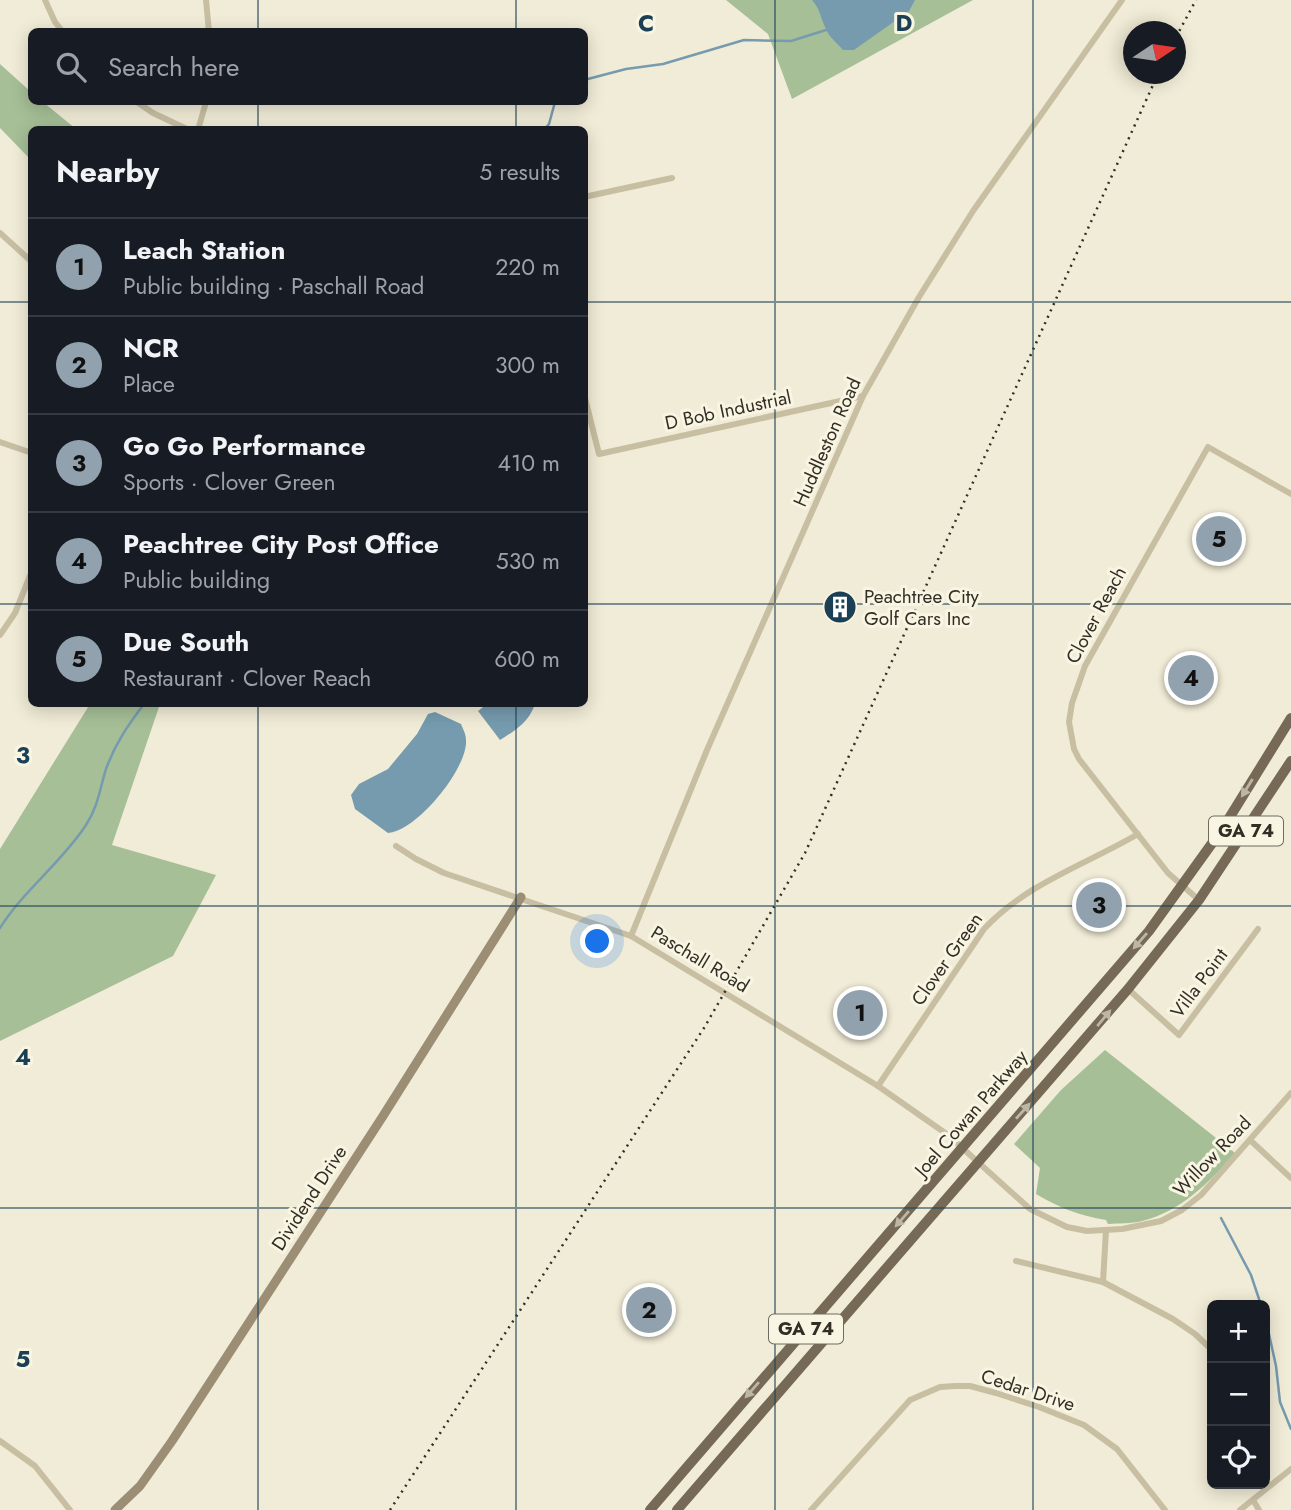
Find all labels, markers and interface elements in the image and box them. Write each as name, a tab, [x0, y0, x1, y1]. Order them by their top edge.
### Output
text: C	[638, 6, 654, 40]
text: D	[896, 6, 913, 40]
north arrow	[1123, 21, 1186, 84]
search box	[28, 28, 588, 105]
icon: search	[52, 48, 90, 86]
text: Search here	[108, 48, 240, 86]
text: Nearby	[56, 150, 159, 193]
text: 5 results	[479, 155, 560, 189]
text: Leach Station	[123, 231, 285, 269]
text: 1	[73, 250, 85, 284]
text: 220 m	[495, 250, 560, 284]
text: Public building · Paschall Road	[123, 269, 424, 303]
text: NCR	[123, 329, 179, 367]
text: 2	[71, 348, 87, 382]
text: 300 m	[495, 348, 560, 382]
text: Place	[123, 367, 175, 401]
street label: Huddleston Road	[786, 373, 868, 511]
street label: D Bob Industrial	[662, 383, 794, 437]
text: Go Go Performance	[123, 427, 366, 465]
text: 3	[72, 446, 86, 480]
text: 410 m	[498, 446, 560, 480]
text: Sports · Clover Green	[123, 465, 335, 499]
pin: 5	[1196, 513, 1242, 565]
text: Peachtree City Post Office	[123, 525, 439, 563]
text: 4	[71, 544, 87, 578]
text: 530 m	[496, 544, 560, 578]
street label: Clover Reach	[1059, 562, 1133, 668]
text: Public building	[123, 563, 270, 597]
place label: Peachtree City Golf Cars Inc	[864, 583, 979, 632]
building icon: Peachtree City Golf Cars Inc	[821, 588, 859, 626]
text: Due South	[123, 623, 249, 661]
text: 5	[72, 642, 86, 676]
text: 600 m	[494, 642, 560, 676]
pin: 4	[1168, 652, 1214, 704]
text: Restaurant · Clover Reach	[123, 661, 371, 695]
text: 3	[16, 738, 30, 772]
one-way arrow	[1241, 779, 1254, 798]
road number: GA 74	[1209, 816, 1283, 846]
pin: 3	[1076, 879, 1122, 931]
street label: Clover Green	[905, 907, 989, 1011]
street label: Paschall Road	[646, 919, 754, 999]
your location	[580, 924, 614, 958]
one-way arrow	[1133, 932, 1149, 949]
street label: Villa Point	[1164, 942, 1234, 1023]
pin: 1	[837, 987, 883, 1039]
one-way arrow	[1096, 1009, 1111, 1026]
text: 4	[15, 1040, 31, 1074]
street label: Joel Cowan Parkway	[906, 1043, 1034, 1185]
one-way arrow	[1015, 1102, 1031, 1120]
street label: Willow Road	[1167, 1110, 1257, 1202]
street label: Dividend Drive	[265, 1140, 353, 1256]
one-way arrow	[895, 1210, 910, 1227]
pin: 2	[626, 1284, 672, 1336]
map controls	[1207, 1300, 1270, 1489]
button: +	[1207, 1300, 1270, 1363]
road number: GA 74	[769, 1314, 843, 1344]
text: 5	[16, 1342, 30, 1376]
street label: Cedar Drive	[978, 1362, 1079, 1418]
button: −	[1207, 1363, 1270, 1426]
one-way arrow	[744, 1381, 760, 1399]
button: locate	[1207, 1426, 1270, 1489]

